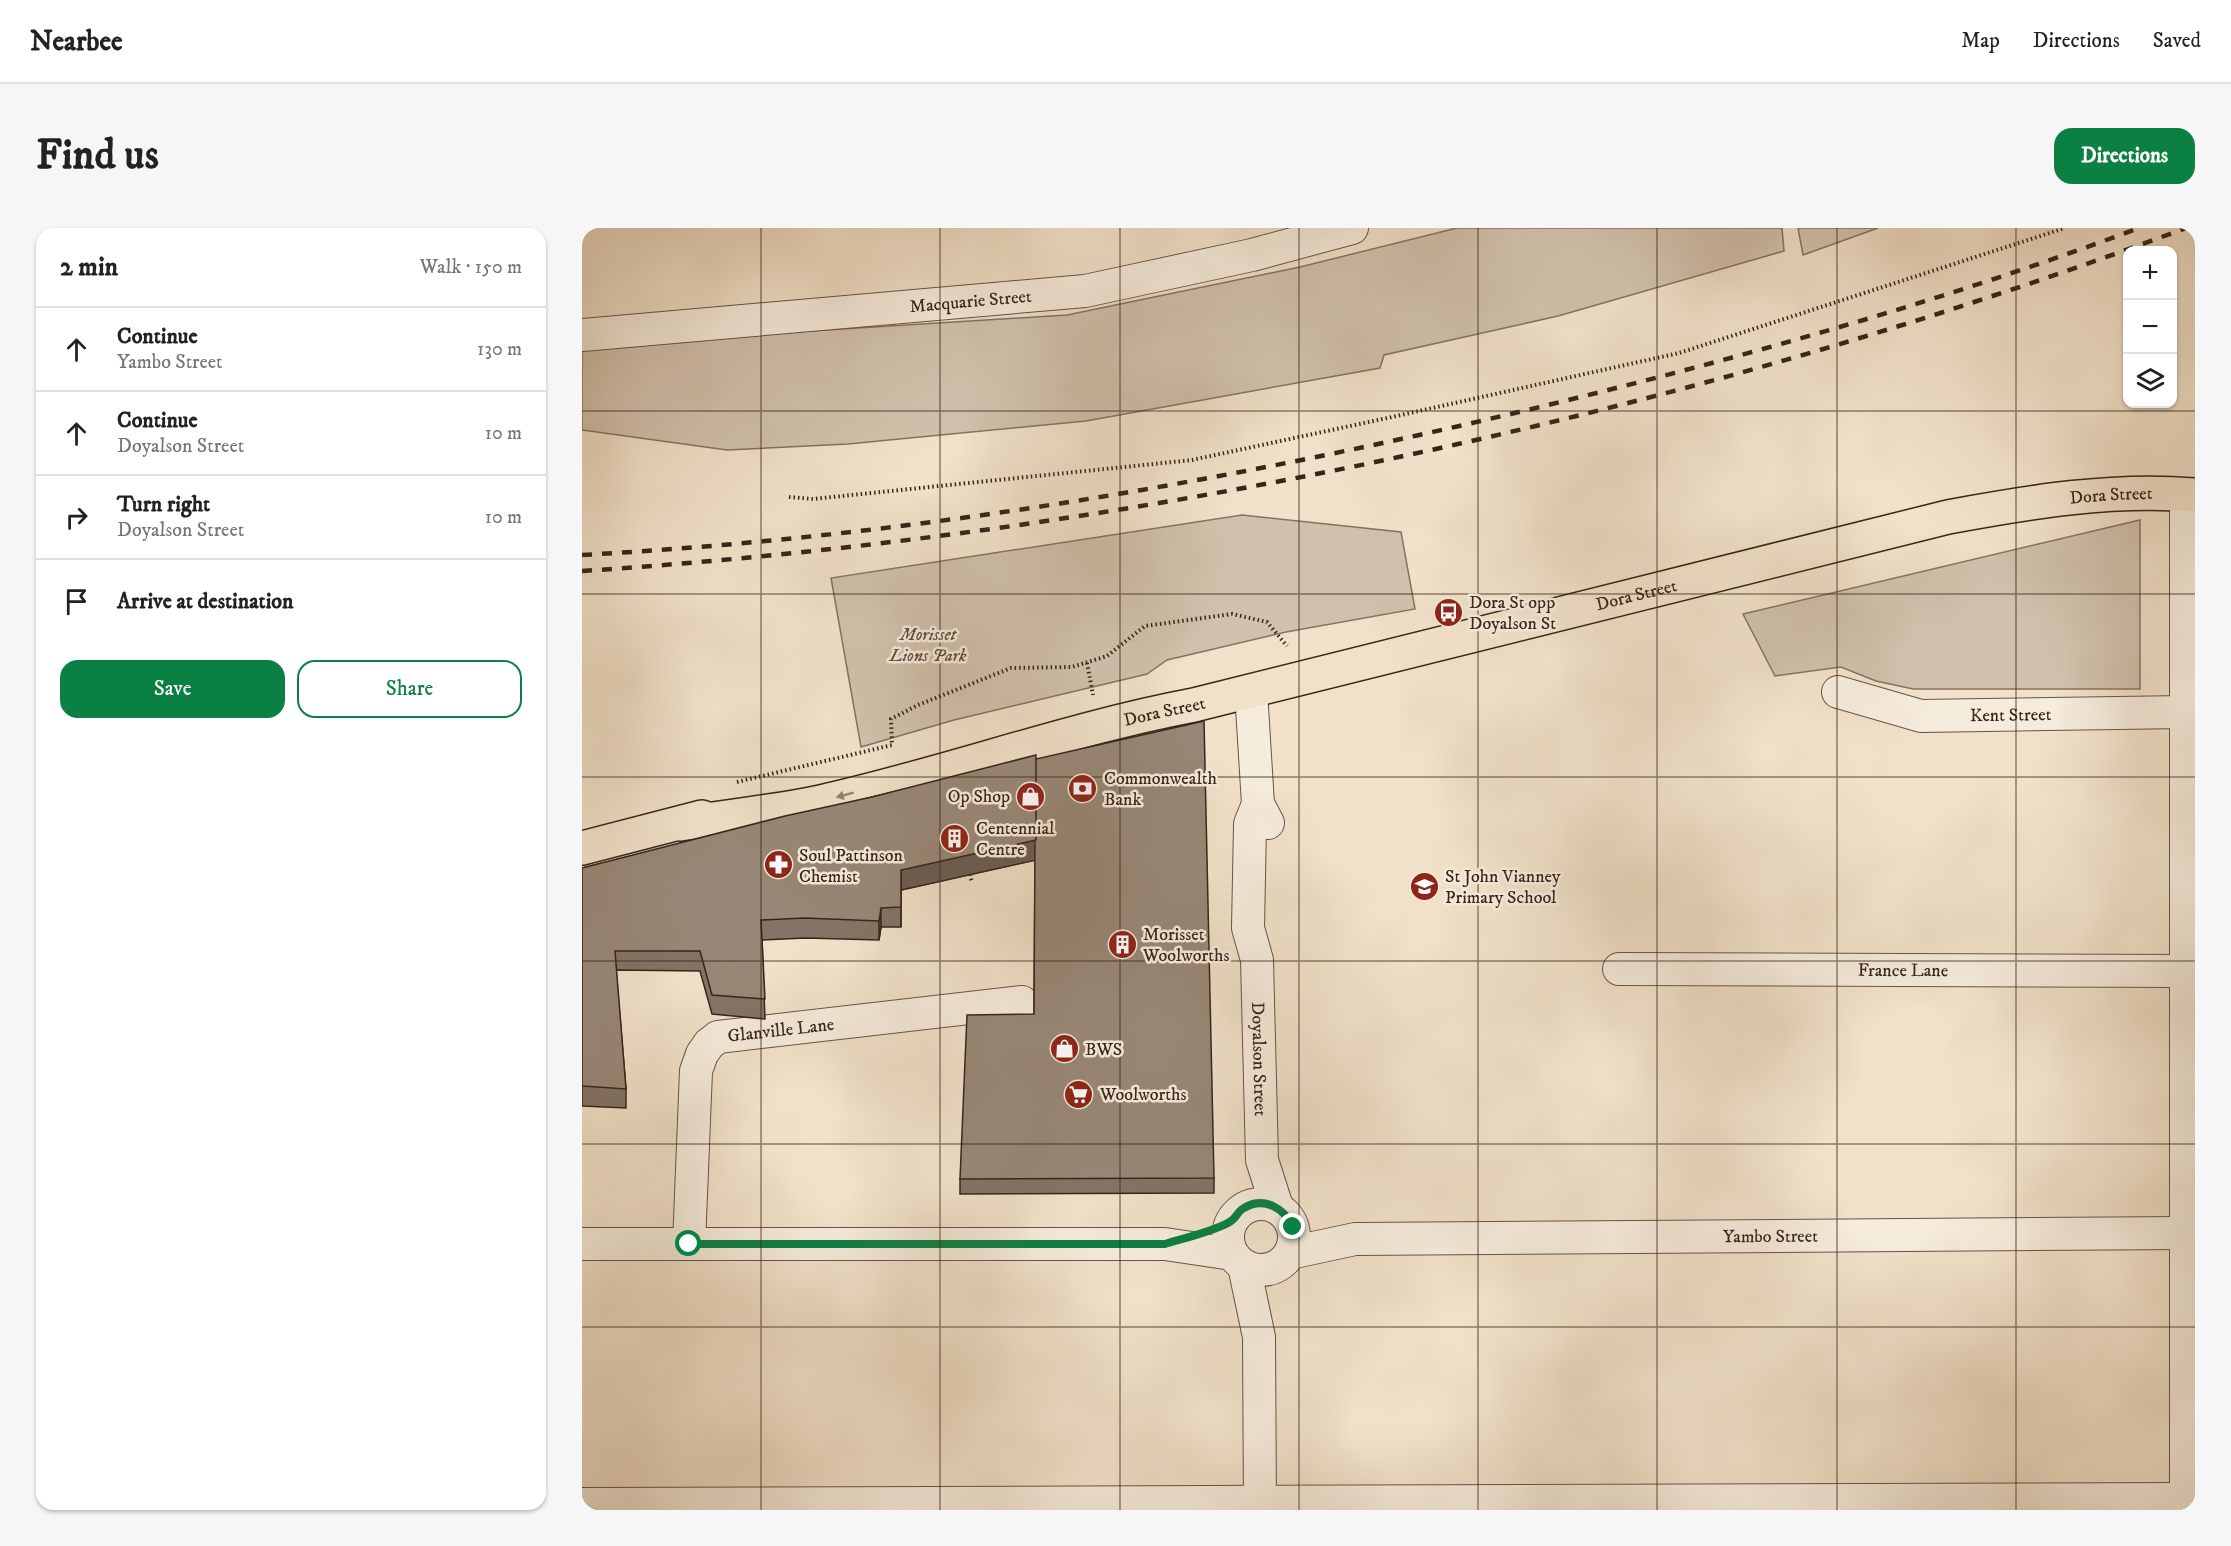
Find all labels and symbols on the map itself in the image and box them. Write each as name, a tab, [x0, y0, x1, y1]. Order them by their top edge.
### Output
street label: Macquarie Street	[909, 286, 1033, 318]
street label: Dora Street	[2069, 483, 2153, 510]
street label: Dora Street	[1594, 575, 1680, 616]
place label: Dora St opp Doyalson St	[1469, 592, 1556, 635]
bus stop icon: Dora St opp Doyalson St	[1432, 596, 1464, 628]
park label: Morisset Lions Park	[888, 624, 967, 667]
street label: Dora Street	[1122, 693, 1208, 732]
street label: Kent Street	[1970, 704, 2052, 727]
place label: Commonwealth Bank	[1104, 768, 1217, 811]
bank icon: Commonwealth Bank	[1067, 772, 1099, 804]
shop icon: Op Shop	[1015, 780, 1047, 812]
place label: Op Shop	[948, 786, 1010, 808]
one-way arrow	[835, 791, 854, 801]
place label: Centennial Centre	[976, 818, 1055, 861]
building icon: Centennial Centre	[939, 822, 971, 854]
place label: Soul Pattinson Chemist	[799, 845, 904, 888]
pharmacy icon: Soul Pattinson Chemist	[762, 849, 794, 881]
place label: St John Vianney Primary School	[1445, 866, 1561, 909]
school or university icon: St John Vianney Primary School	[1408, 870, 1440, 902]
place label: Morisset Woolworths	[1142, 924, 1229, 967]
building icon: Morisset Woolworths	[1106, 928, 1138, 960]
street label: France Lane	[1858, 960, 1948, 982]
street label: Doyalson Street	[1246, 1002, 1271, 1117]
street label: Glanville Lane	[726, 1014, 835, 1048]
shop icon: BWS	[1048, 1033, 1080, 1065]
place label: BWS	[1085, 1039, 1122, 1061]
supermarket icon: Woolworths	[1063, 1078, 1095, 1110]
place label: Woolworths	[1099, 1084, 1186, 1106]
route end	[1279, 1213, 1305, 1239]
street label: Yambo Street	[1723, 1226, 1818, 1248]
route start	[675, 1230, 701, 1256]

